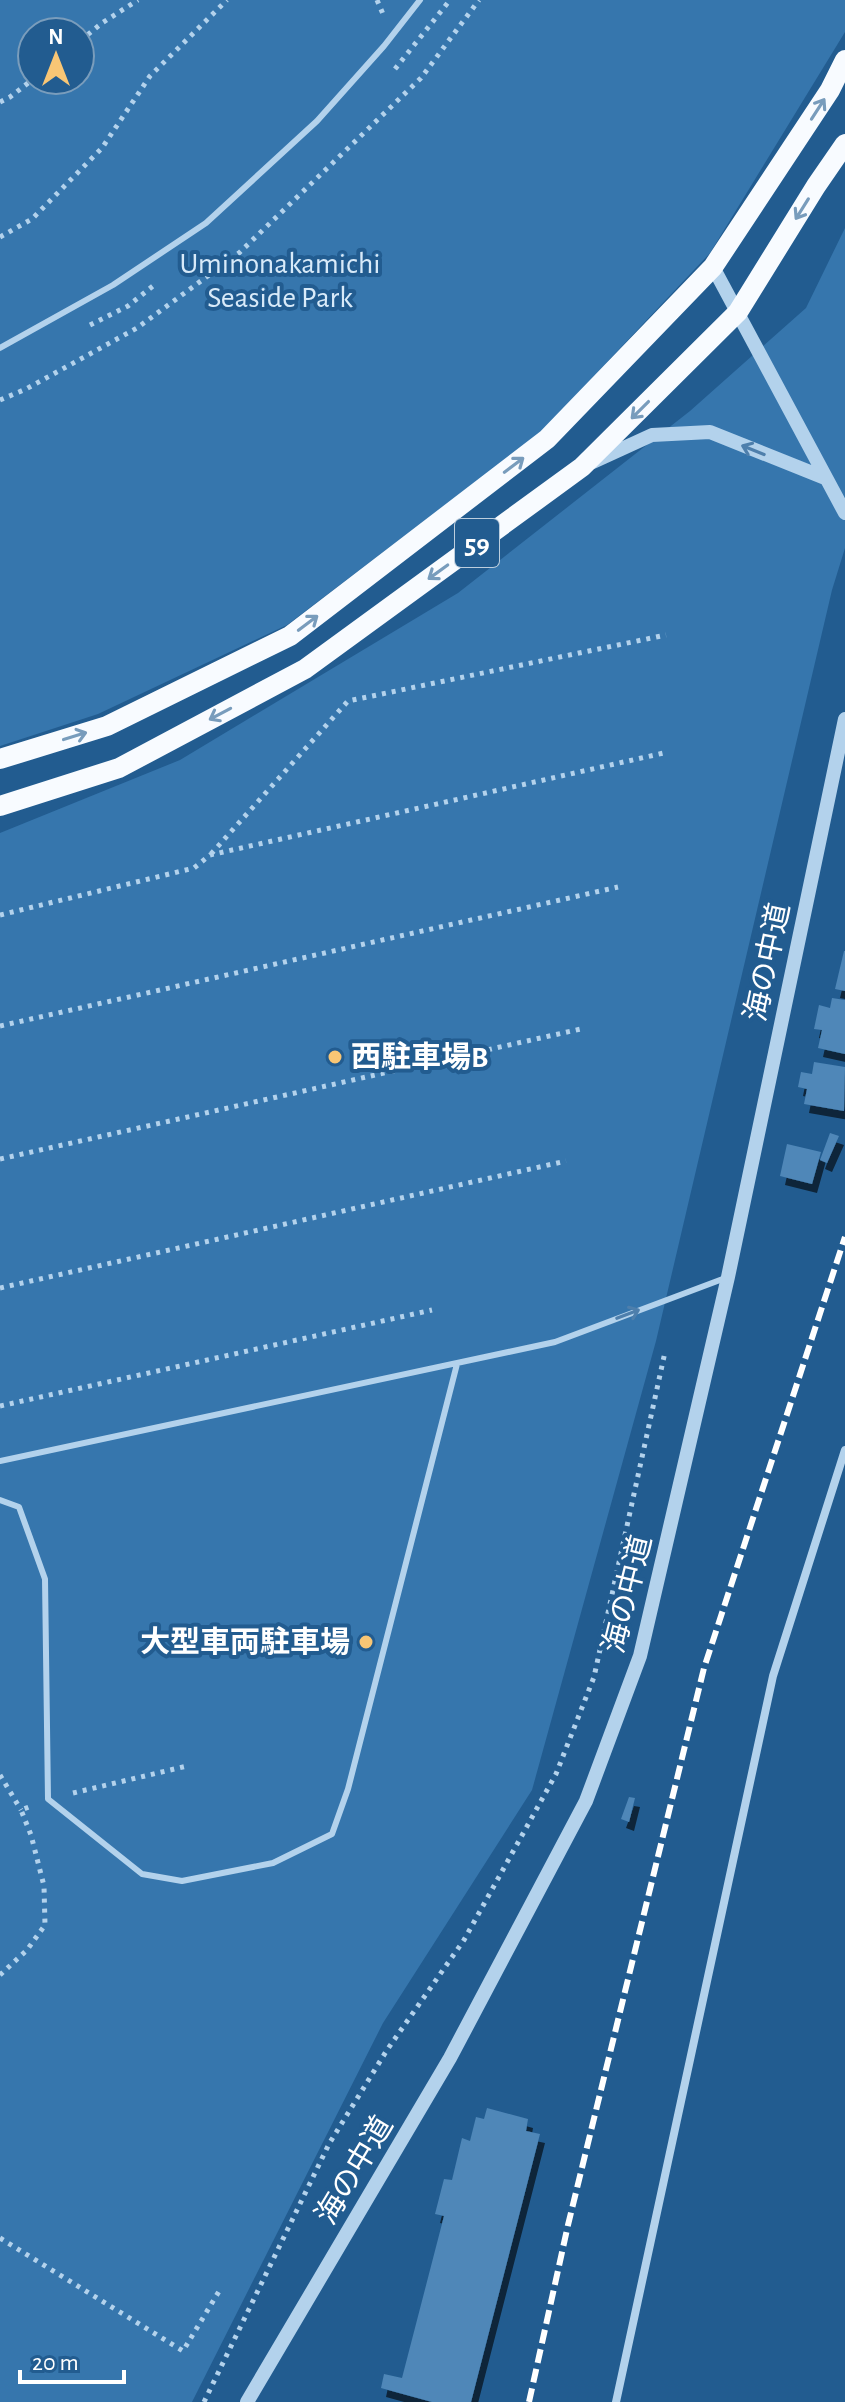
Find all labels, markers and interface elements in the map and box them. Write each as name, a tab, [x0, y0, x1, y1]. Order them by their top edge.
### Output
north arrow	[16, 16, 96, 96]
text: N	[48, 26, 64, 48]
one-way arrow	[810, 98, 826, 121]
one-way arrow	[794, 197, 810, 220]
park label: Uminonakamichi Seaside Park	[180, 249, 381, 313]
one-way arrow	[630, 400, 650, 419]
one-way arrow	[741, 441, 766, 456]
one-way arrow	[503, 456, 524, 473]
road number: 59	[455, 519, 499, 567]
one-way arrow	[427, 564, 449, 580]
one-way arrow	[297, 614, 318, 631]
one-way arrow	[209, 706, 233, 722]
one-way arrow	[61, 728, 87, 743]
street label: 海の中道	[739, 900, 795, 1024]
place label: 西駐車場B	[351, 1041, 488, 1073]
marker: 西駐車場B	[326, 1048, 344, 1066]
one-way arrow	[615, 1306, 640, 1320]
street label: 海の中道	[597, 1532, 657, 1656]
place label: 大型車両駐車場	[140, 1626, 350, 1658]
marker: 大型車両駐車場	[357, 1633, 375, 1651]
street label: 海の中道	[309, 2110, 399, 2230]
scale bar	[20, 2334, 124, 2384]
text: 20 m	[32, 2351, 79, 2375]

